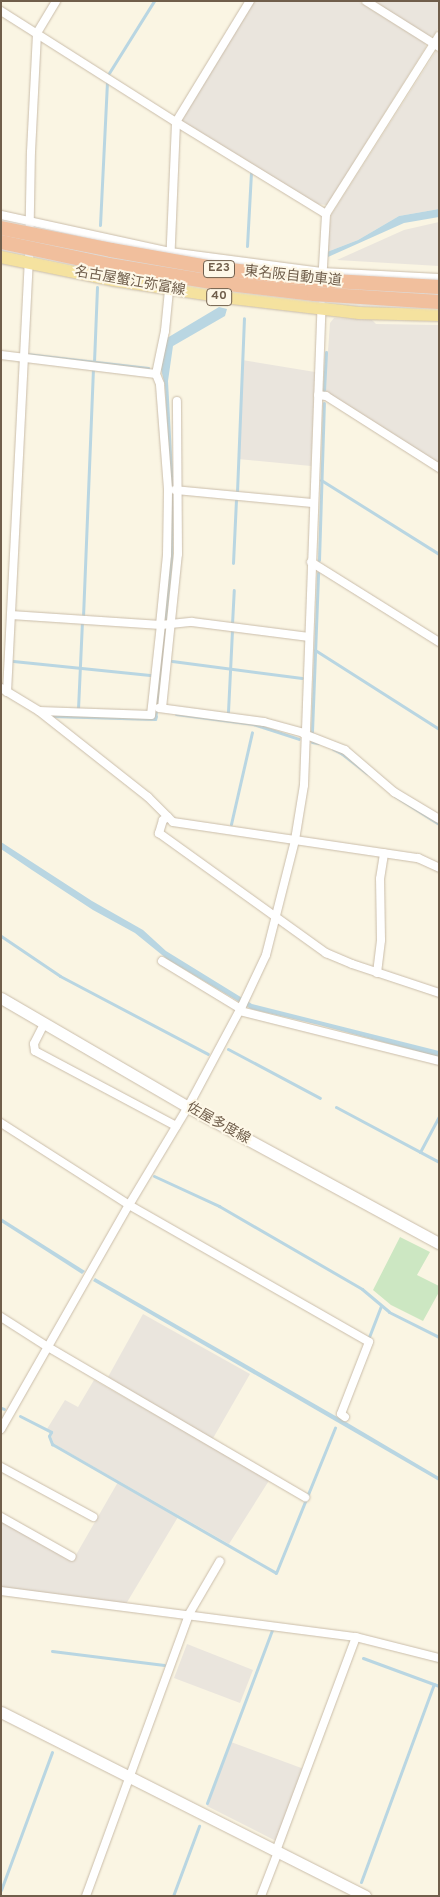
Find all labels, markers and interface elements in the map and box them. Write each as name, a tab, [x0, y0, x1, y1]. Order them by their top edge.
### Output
road number: E23	[203, 260, 235, 278]
street label: 名古屋蟹江弥富線	[73, 264, 187, 300]
street label: 東名阪自動車道	[243, 264, 343, 290]
road number: 40	[205, 288, 233, 306]
street label: 佐屋多度線	[183, 1100, 253, 1148]

